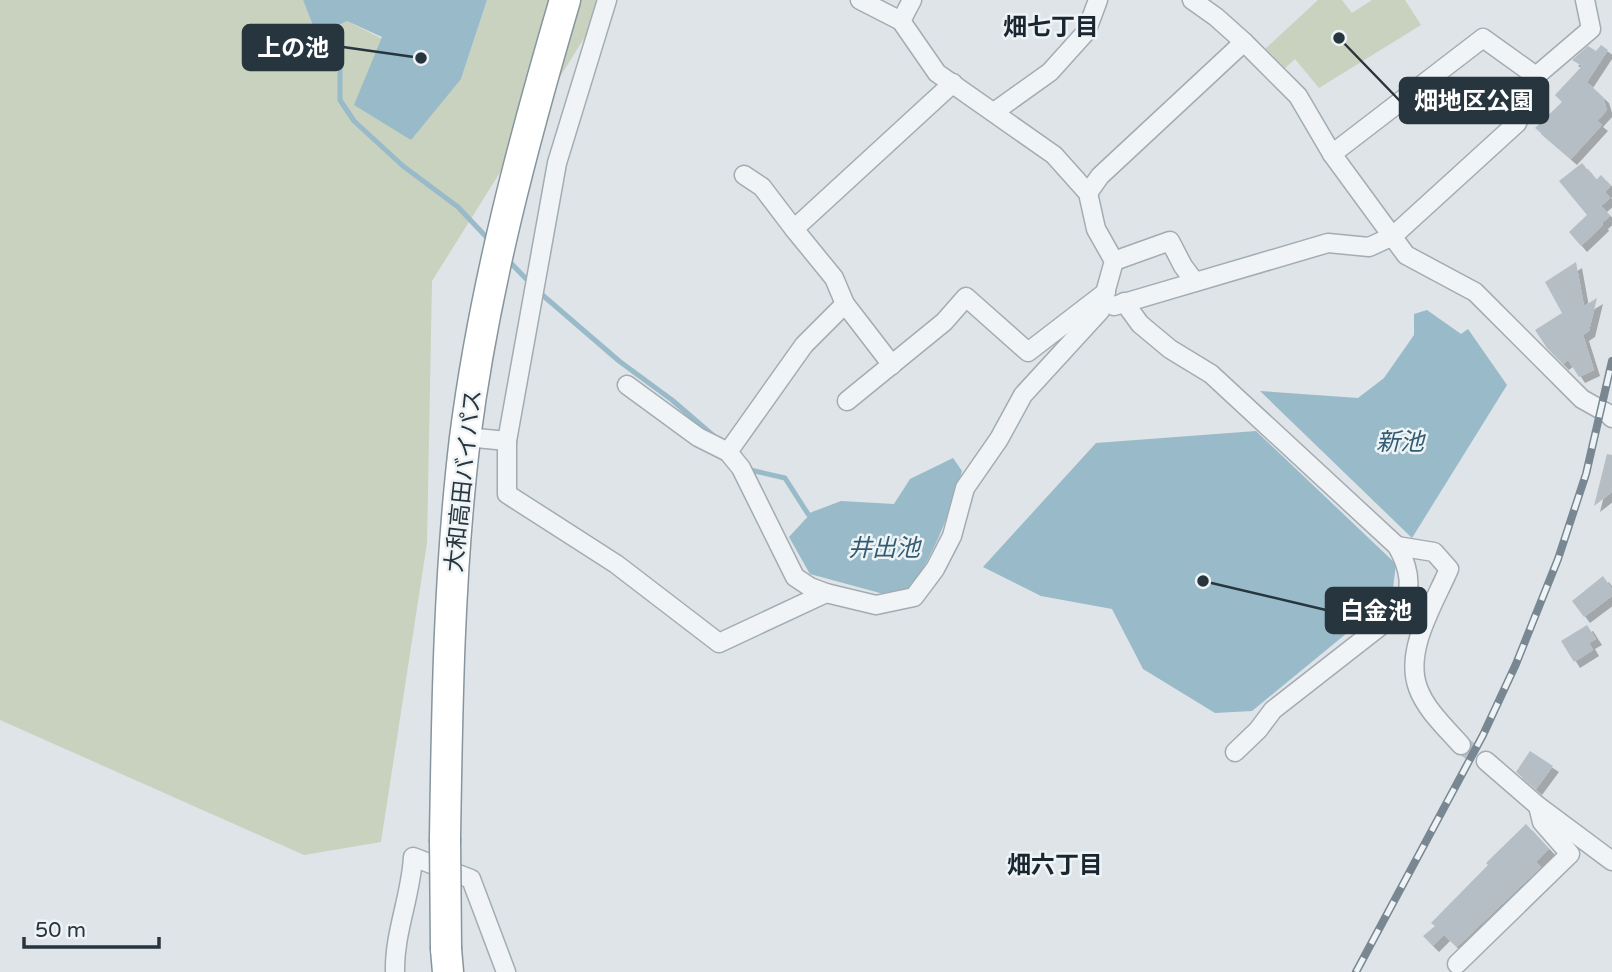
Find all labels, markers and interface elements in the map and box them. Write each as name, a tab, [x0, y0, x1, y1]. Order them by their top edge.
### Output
district label: 畑七丁目	[1003, 13, 1099, 42]
callout: 上の池	[243, 25, 343, 70]
text: 上の池	[257, 34, 329, 63]
callout: 畑地区公園	[1400, 78, 1548, 123]
text: 畑地区公園	[1414, 87, 1534, 116]
street label: 大和高田バイパス	[440, 388, 488, 574]
water label: 新池	[1376, 428, 1426, 457]
water label: 井出池	[848, 534, 922, 563]
callout: 白金池	[1326, 588, 1426, 633]
text: 白金池	[1340, 597, 1412, 626]
district label: 畑六丁目	[1007, 851, 1103, 880]
scale bar	[24, 906, 159, 950]
text: 50 m	[35, 918, 86, 943]

